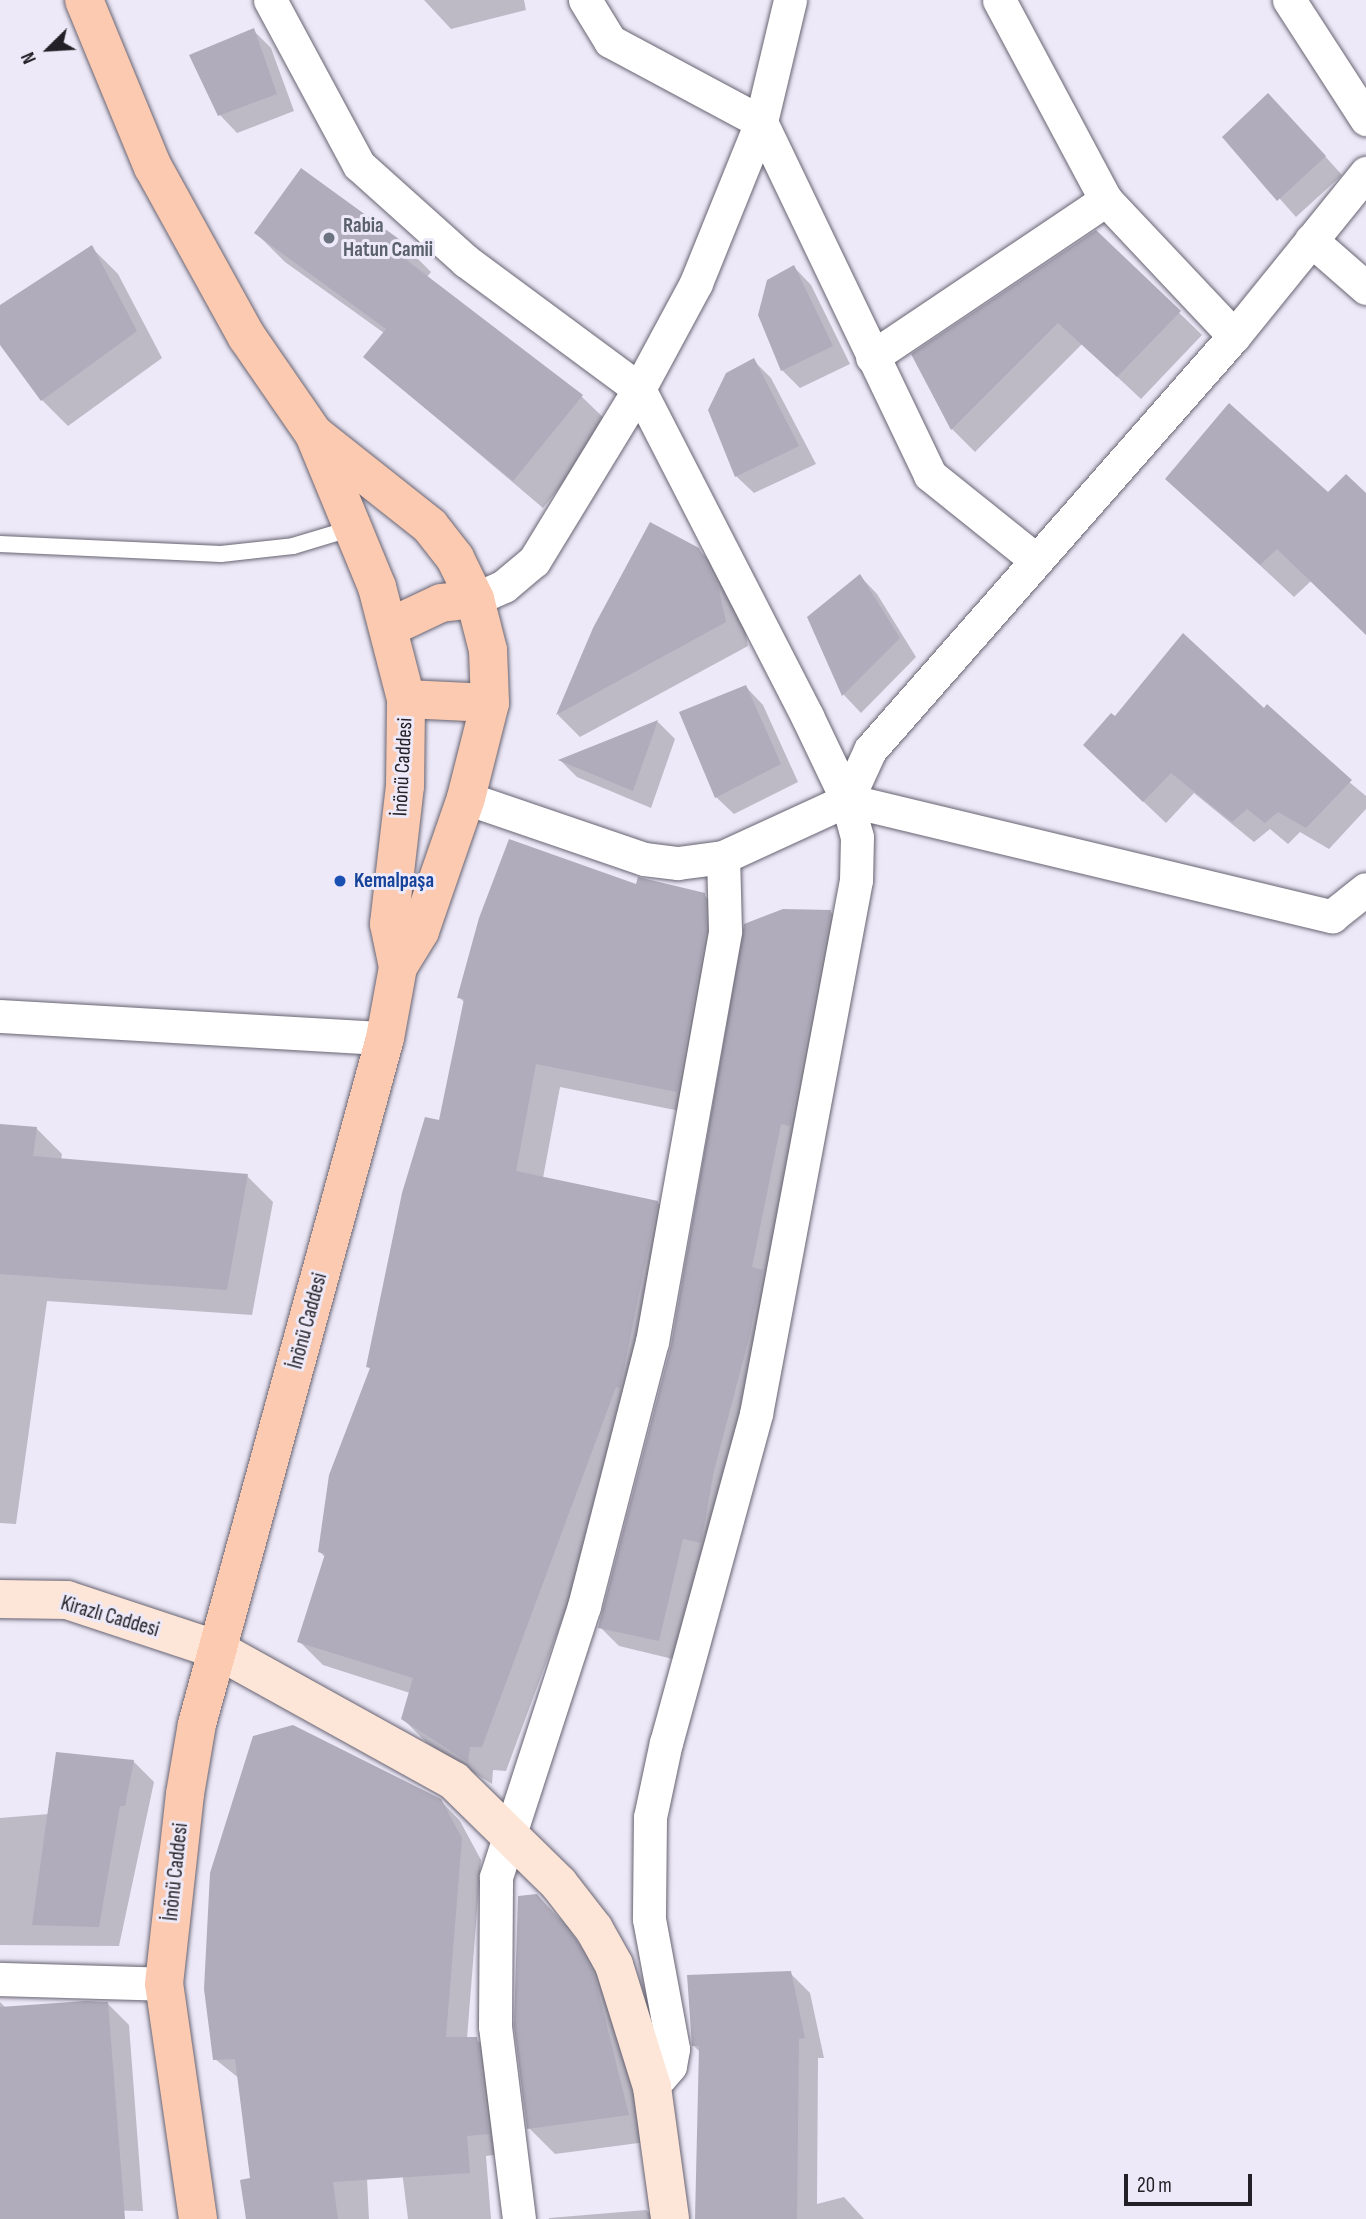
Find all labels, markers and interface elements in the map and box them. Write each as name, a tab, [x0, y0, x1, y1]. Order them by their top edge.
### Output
north arrow	[14, 14, 84, 84]
text: N	[17, 48, 42, 67]
place label: Rabia Hatun Camii	[343, 213, 433, 263]
marker: Rabia Hatun Camii	[321, 230, 337, 246]
street label: İnönü Caddesi	[388, 717, 418, 817]
place label: Kemalpaşa	[354, 868, 434, 894]
marker: Kemalpaşa	[332, 873, 348, 889]
street label: İnönü Caddesi	[283, 1270, 333, 1372]
street label: Kirazlı Caddesi	[58, 1591, 162, 1643]
street label: İnönü Caddesi	[158, 1822, 194, 1922]
scale bar	[1128, 2160, 1256, 2204]
text: 20 m	[1137, 2173, 1172, 2198]

